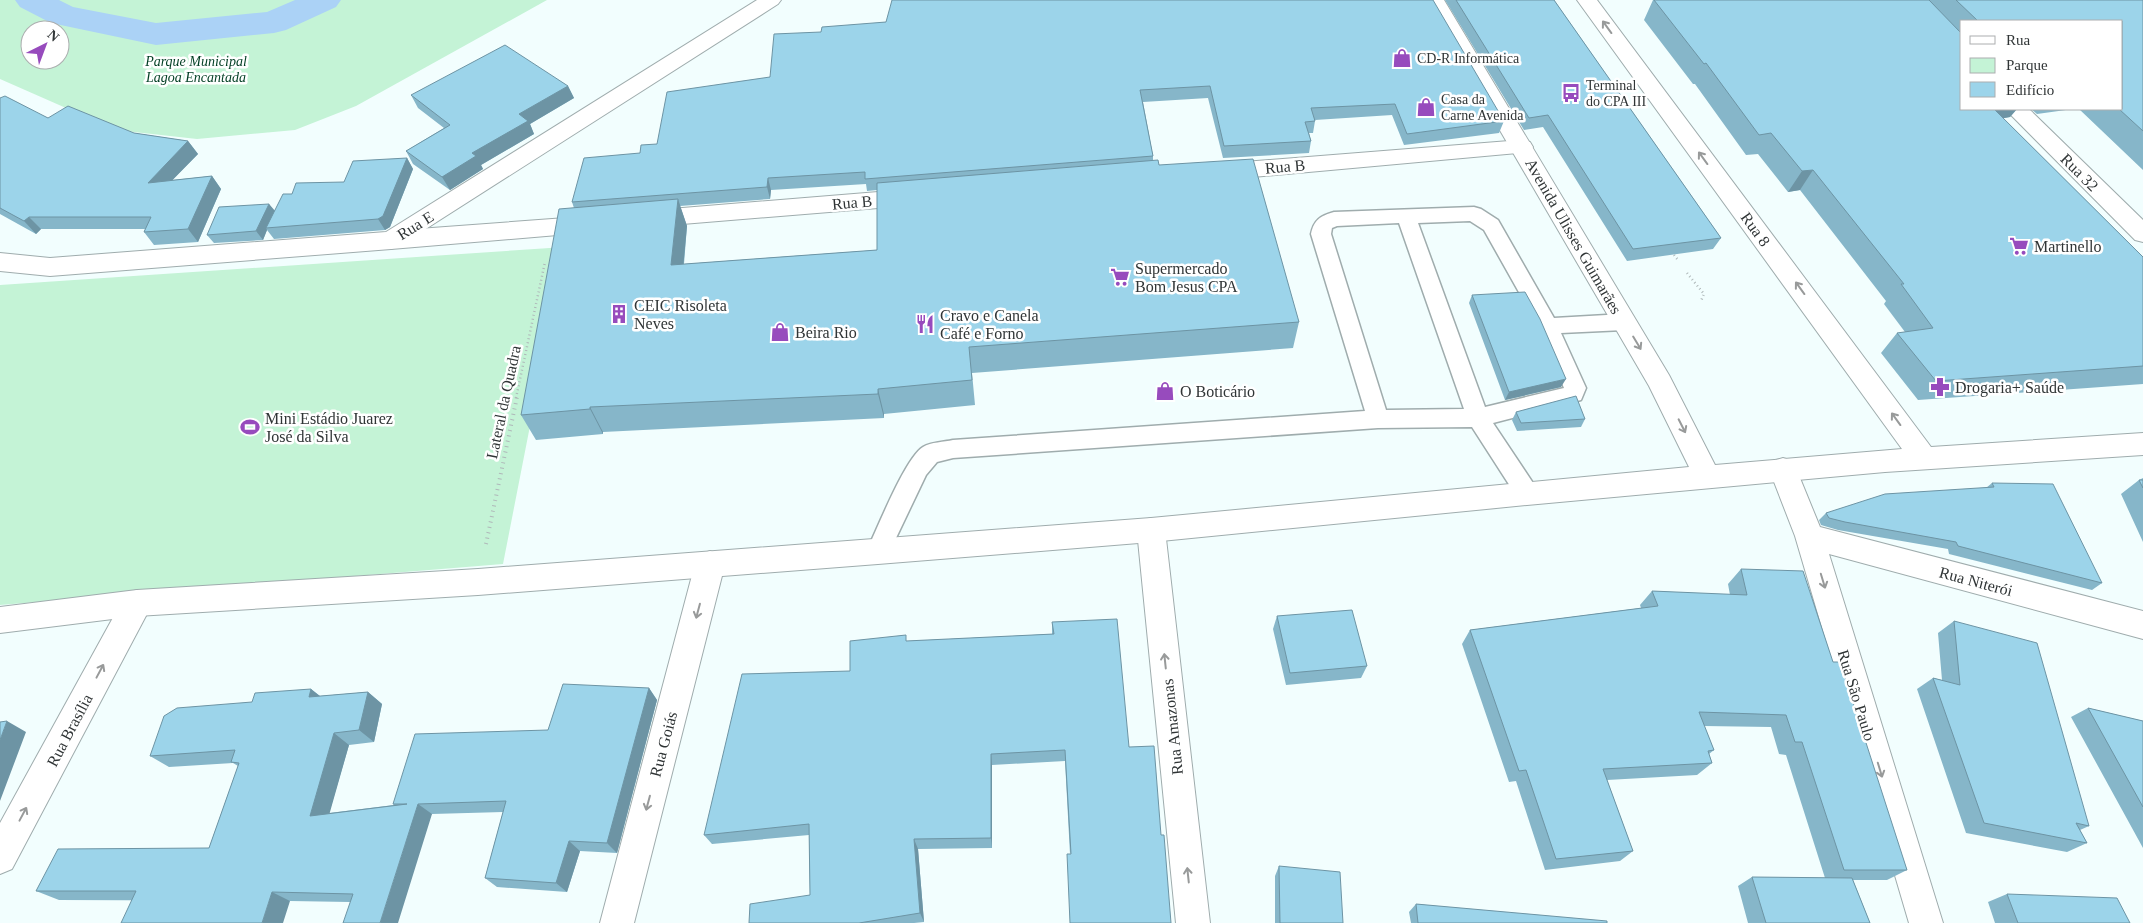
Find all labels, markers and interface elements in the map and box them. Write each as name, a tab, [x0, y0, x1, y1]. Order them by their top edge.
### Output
north arrow	[20, 20, 70, 70]
one-way arrow	[1602, 20, 1612, 34]
legend	[1960, 20, 2123, 110]
text: N	[45, 27, 62, 45]
text: Rua	[2006, 32, 2031, 48]
shop icon: CD-R Informática	[1391, 47, 1413, 69]
place label: CD-R Informática	[1417, 51, 1520, 66]
park label: Parque Municipal Lagoa Encantada	[144, 54, 247, 85]
text: Parque	[2006, 57, 2048, 73]
place label: Terminal do CPA III	[1586, 78, 1647, 109]
bus stop icon: Terminal do CPA III	[1560, 82, 1582, 104]
text: Edifício	[2006, 82, 2054, 98]
place label: Casa da Carne Avenida	[1441, 92, 1524, 123]
shop icon: Casa da Carne Avenida	[1415, 96, 1437, 118]
street label: Rua 32	[2057, 150, 2102, 195]
one-way arrow	[1698, 151, 1708, 165]
street label: Rua B	[1264, 156, 1306, 177]
street label: Avenida Ulisses Guimarães	[1522, 156, 1625, 317]
street label: Rua B	[831, 192, 873, 213]
street label: Rua E	[394, 208, 437, 243]
street label: Rua 8	[1738, 209, 1774, 250]
supermarket icon: Martinello	[2008, 235, 2030, 257]
place label: Martinello	[2034, 238, 2102, 255]
place label: Supermercado Bom Jesus CPA	[1135, 260, 1238, 295]
supermarket icon: Supermercado Bom Jesus CPA	[1109, 266, 1131, 288]
one-way arrow	[1794, 282, 1805, 296]
place label: CEIC Risoleta Neves	[634, 297, 727, 332]
building icon: CEIC Risoleta Neves	[608, 303, 630, 325]
place label: Cravo e Canela Café e Forno	[940, 307, 1039, 342]
restaurant icon: Cravo e Canela Café e Forno	[914, 313, 936, 335]
shop icon: Beira Rio	[769, 321, 791, 343]
place label: Beira Rio	[795, 324, 857, 341]
one-way arrow	[1633, 335, 1642, 350]
street label: Lateral da Quadra	[483, 344, 524, 460]
pharmacy icon: Drogaria+ Saúde	[1929, 376, 1951, 398]
place label: Drogaria+ Saúde	[1955, 379, 2064, 397]
shop icon: O Boticário	[1154, 380, 1176, 402]
place label: O Boticário	[1180, 383, 1255, 400]
place label: Mini Estádio Juarez José da Silva	[265, 410, 393, 445]
one-way arrow	[1891, 412, 1901, 426]
sports icon: Mini Estádio Juarez José da Silva	[239, 416, 261, 438]
one-way arrow	[1677, 418, 1687, 433]
street label: Rua Niterói	[1937, 564, 2015, 600]
one-way arrow	[1818, 573, 1828, 589]
one-way arrow	[693, 603, 702, 619]
street label: Rua São Paulo	[1835, 648, 1878, 743]
one-way arrow	[1160, 653, 1170, 669]
one-way arrow	[96, 664, 105, 679]
street label: Rua Amazonas	[1159, 678, 1186, 776]
street label: Rua Brasília	[43, 691, 96, 769]
street label: Rua Goiás	[647, 710, 680, 779]
one-way arrow	[1875, 762, 1885, 778]
one-way arrow	[643, 794, 652, 810]
one-way arrow	[19, 807, 28, 822]
one-way arrow	[1183, 867, 1193, 883]

